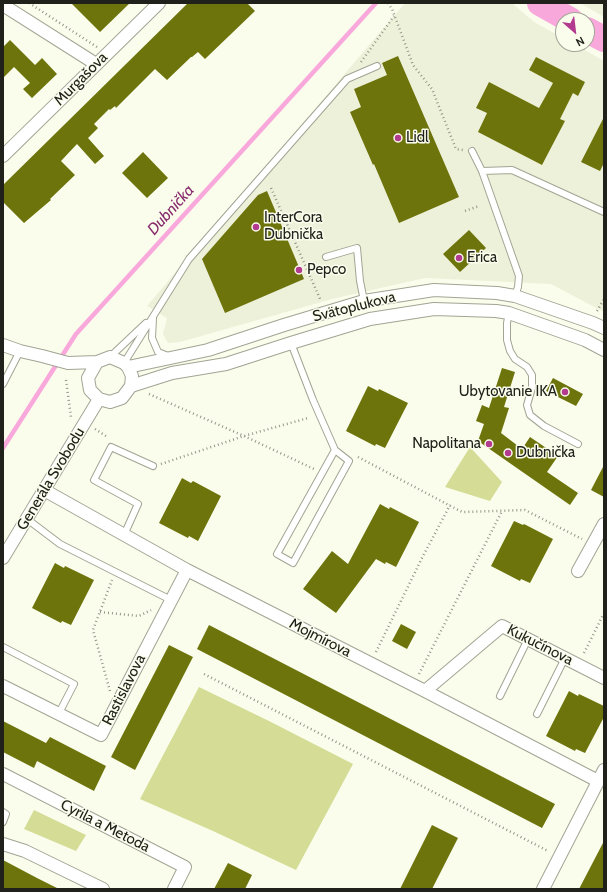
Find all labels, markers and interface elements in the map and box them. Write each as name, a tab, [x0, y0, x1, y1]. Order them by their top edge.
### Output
north arrow	[555, 12, 595, 52]
text: N	[573, 34, 587, 50]
street label: Murgašova	[51, 49, 111, 109]
place label: Lidl	[406, 129, 429, 147]
marker: Lidl	[393, 133, 403, 143]
water label: Dubnička	[144, 181, 198, 239]
place label: InterCora Dubnička	[264, 209, 323, 244]
marker: InterCora Dubnička	[251, 222, 261, 232]
place label: Erica	[467, 249, 497, 267]
marker: Erica	[454, 253, 464, 263]
place label: Pepco	[307, 261, 346, 279]
marker: Pepco	[294, 265, 304, 275]
street label: Svätoplukova	[311, 288, 397, 326]
place label: Ubytovanie IKA	[459, 383, 557, 401]
marker: Ubytovanie IKA	[560, 387, 570, 397]
street label: Generála Svobodu	[13, 424, 89, 534]
place label: Napolitana	[412, 435, 481, 453]
marker: Napolitana	[484, 439, 494, 449]
place label: Dubnička	[516, 444, 575, 462]
marker: Dubnička	[503, 448, 513, 458]
street label: Mojmírova	[286, 615, 354, 661]
street label: Kukučínova	[504, 621, 576, 669]
street label: Rastislavova	[98, 652, 150, 728]
street label: Cyrila a Metoda	[57, 796, 153, 856]

